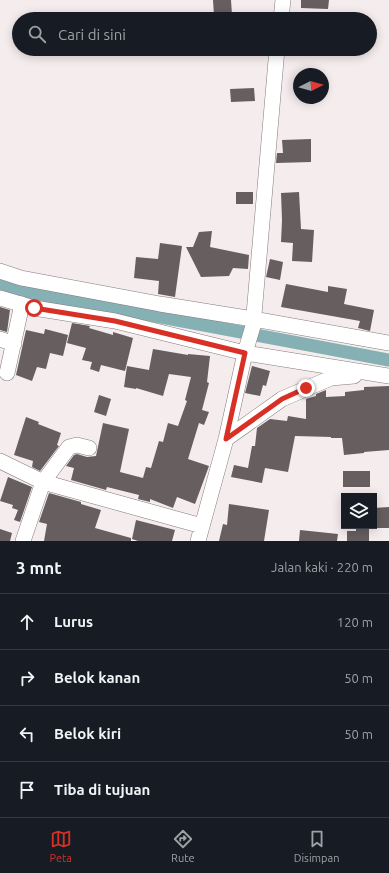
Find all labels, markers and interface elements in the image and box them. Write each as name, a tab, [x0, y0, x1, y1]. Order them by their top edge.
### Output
search box	[12, 12, 377, 56]
icon: search	[26, 23, 48, 45]
text: Cari di sini	[58, 26, 126, 43]
north arrow	[293, 68, 329, 104]
route start	[25, 299, 43, 317]
route end	[297, 379, 315, 397]
map controls	[341, 493, 377, 529]
button: layers	[341, 493, 377, 529]
text: 3 mnt	[16, 558, 62, 577]
text: Jalan kaki · 220 m	[271, 560, 373, 574]
icon: ahead	[16, 611, 38, 633]
text: Lurus	[54, 613, 93, 630]
text: 120 m	[337, 615, 373, 629]
icon: right	[16, 667, 38, 689]
text: Belok kanan	[54, 669, 140, 686]
text: 50 m	[344, 671, 373, 685]
icon: left	[16, 723, 38, 745]
text: Belok kiri	[54, 725, 121, 742]
text: 50 m	[344, 727, 373, 741]
icon: arrive	[16, 779, 38, 801]
text: Tiba di tujuan	[54, 781, 150, 798]
tab: Peta	[50, 828, 72, 864]
tab: Rute	[171, 828, 195, 864]
tab: Disimpan	[294, 828, 339, 864]

